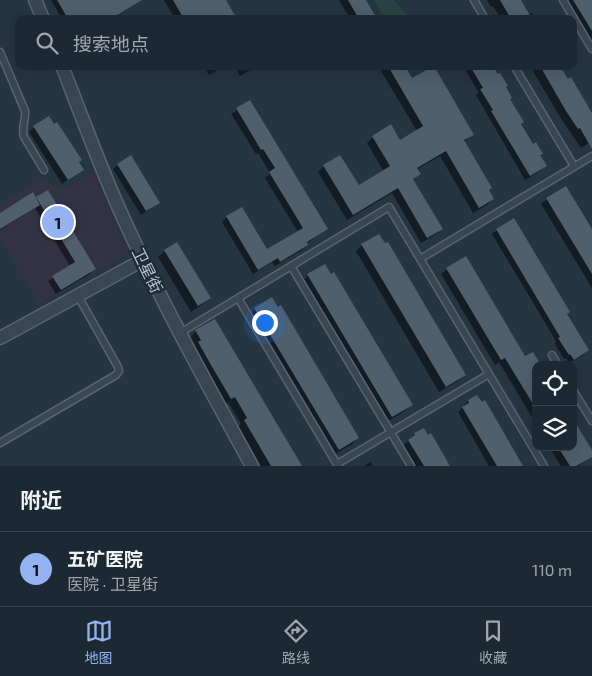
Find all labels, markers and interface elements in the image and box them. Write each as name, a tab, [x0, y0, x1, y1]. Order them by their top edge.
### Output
search box	[15, 15, 577, 70]
icon: search	[33, 29, 61, 57]
text: 搜索地点	[73, 32, 149, 55]
pin: 1	[42, 203, 74, 241]
street label: 卫星街	[129, 244, 167, 296]
your location	[252, 310, 278, 336]
map controls	[532, 361, 577, 451]
button: locate	[532, 361, 577, 406]
button: layers	[532, 406, 577, 451]
text: 附近	[20, 487, 62, 512]
text: 五矿医院	[67, 547, 143, 570]
text: 1	[33, 560, 39, 579]
text: 110 m	[532, 560, 572, 579]
text: 医院 · 卫星街	[67, 574, 158, 593]
tab: 地图	[85, 617, 113, 667]
tab: 路线	[282, 617, 310, 667]
tab: 收藏	[479, 617, 507, 667]

